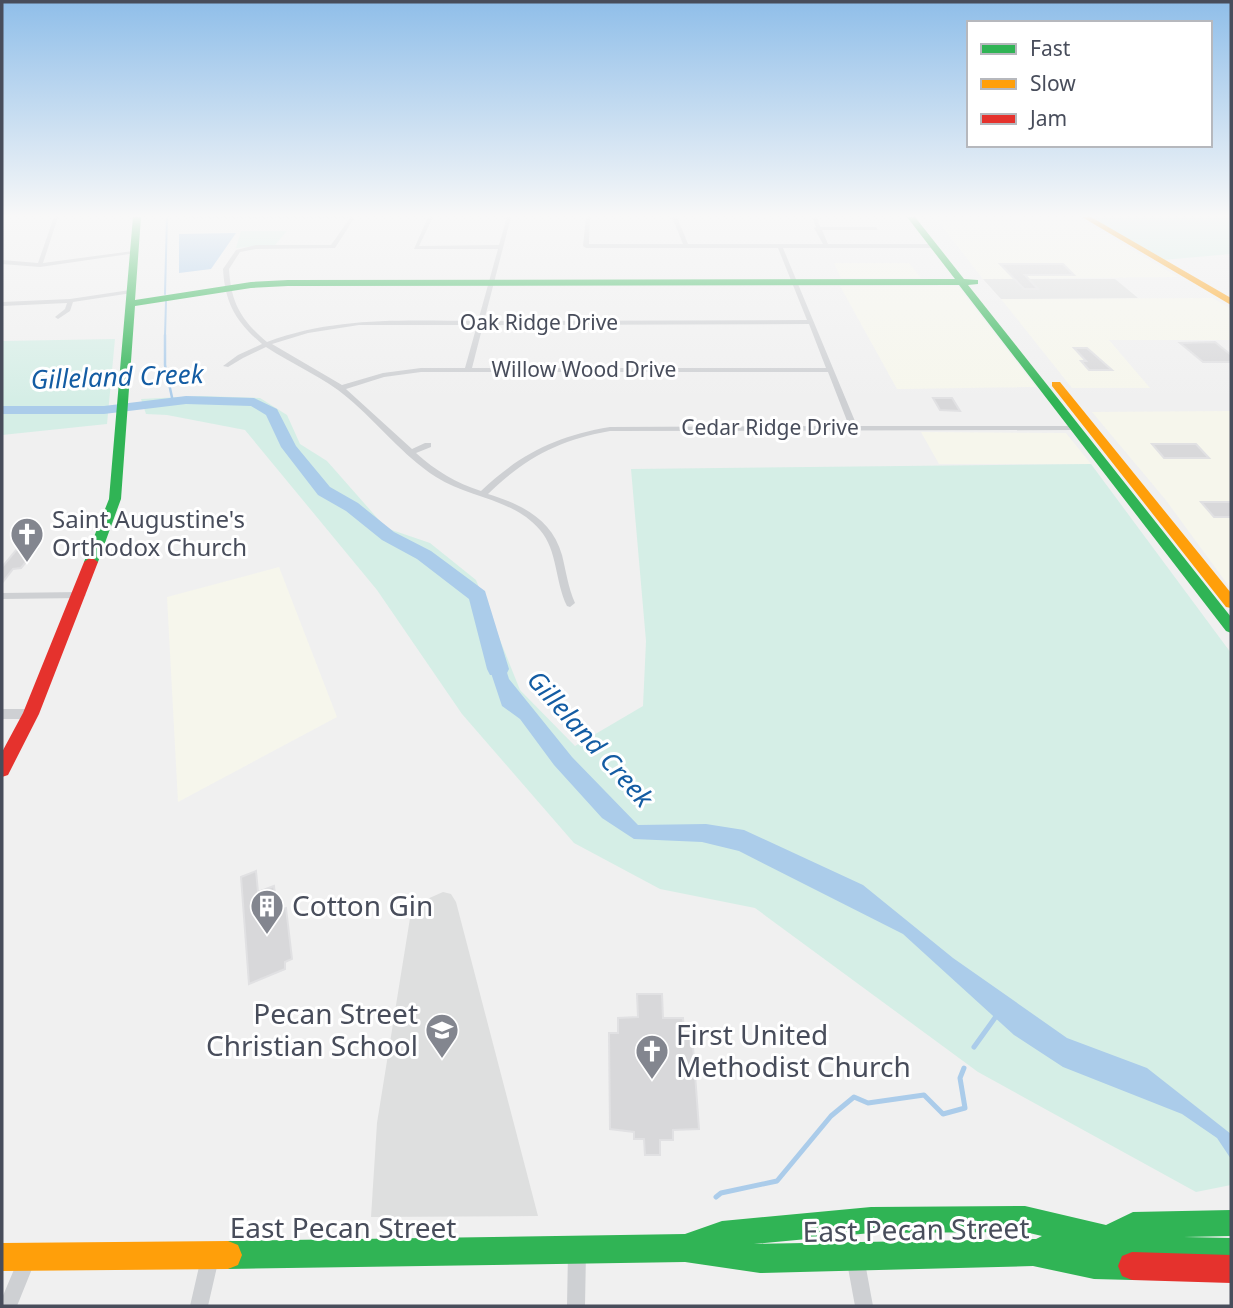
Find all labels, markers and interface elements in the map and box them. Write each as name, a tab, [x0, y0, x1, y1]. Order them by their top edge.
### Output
legend	[967, 21, 1212, 147]
text: Fast	[1030, 34, 1071, 62]
text: Slow	[1030, 69, 1076, 97]
text: Jam	[1028, 104, 1067, 132]
street label: Oak Ridge Drive	[460, 308, 618, 336]
water label: Gilleland Creek	[30, 355, 205, 397]
street label: Willow Wood Drive	[492, 355, 676, 383]
street label: Cedar Ridge Drive	[681, 413, 859, 441]
place label: Saint Augustine's Orthodox Church	[52, 502, 247, 563]
church icon: Saint Augustine's Orthodox Church	[8, 515, 46, 564]
water label: Gilleland Creek	[519, 662, 663, 815]
place label: Cotton Gin	[292, 886, 433, 924]
building icon: Cotton Gin	[248, 887, 286, 936]
place label: Pecan Street Christian School	[206, 994, 418, 1064]
school or university icon: Pecan Street Christian School	[423, 1011, 461, 1060]
place label: First United Methodist Church	[676, 1015, 911, 1085]
church icon: First United Methodist Church	[633, 1032, 671, 1081]
street label: East Pecan Street	[230, 1208, 456, 1246]
street label: East Pecan Street	[802, 1208, 1030, 1250]

